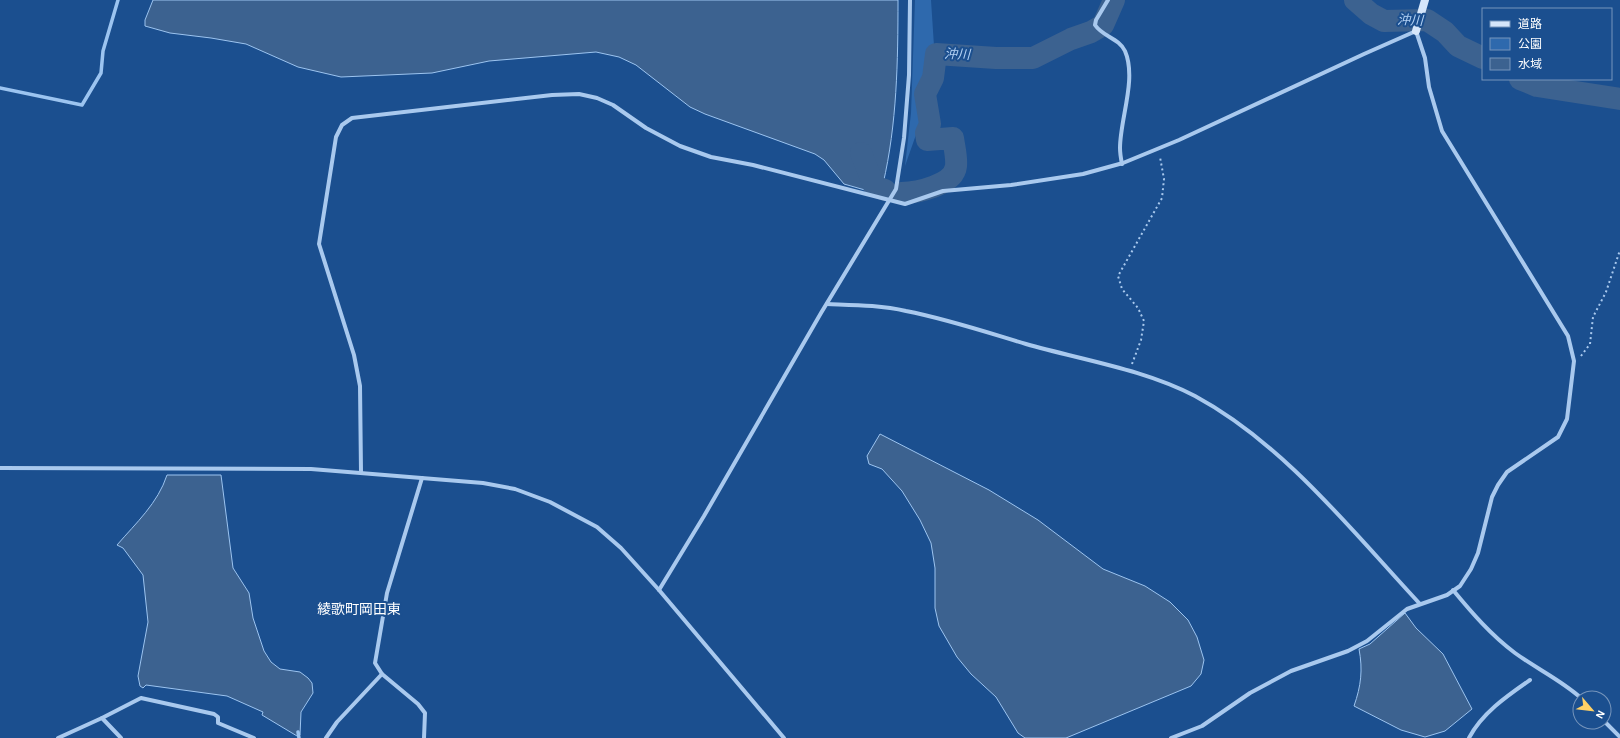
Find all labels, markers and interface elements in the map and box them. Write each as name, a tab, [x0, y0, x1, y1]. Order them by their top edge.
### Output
legend	[1482, 8, 1612, 80]
water label: 沖川	[1397, 13, 1425, 28]
text: 道路	[1518, 17, 1542, 30]
text: 公園	[1518, 38, 1542, 50]
water label: 沖川	[944, 47, 972, 62]
text: 水域	[1518, 58, 1542, 70]
district label: 綾歌町岡田東	[317, 602, 401, 617]
north arrow	[1572, 690, 1612, 730]
text: N	[1594, 708, 1607, 720]

